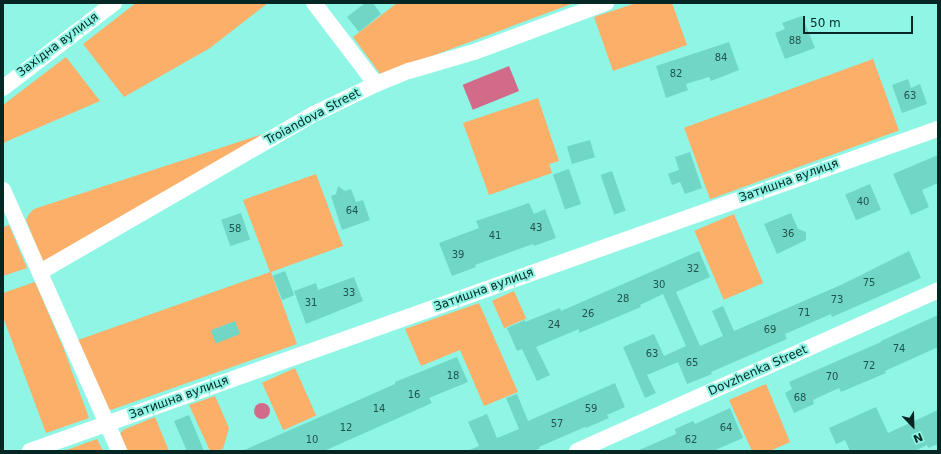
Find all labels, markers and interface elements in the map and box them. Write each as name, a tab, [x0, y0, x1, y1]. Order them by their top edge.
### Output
scale bar	[805, 8, 915, 34]
street label: Західна вулиця	[15, 10, 101, 80]
text: 50 m	[810, 16, 841, 30]
house number: 88	[789, 35, 801, 47]
house number: 84	[715, 52, 727, 64]
house number: 82	[670, 68, 682, 80]
street label: Troiandova Street	[263, 86, 363, 148]
house number: 63	[904, 90, 916, 102]
street label: Затишна вулиця	[737, 156, 841, 206]
house number: 40	[857, 196, 869, 208]
house number: 64	[346, 205, 358, 217]
house number: 43	[530, 222, 542, 234]
house number: 58	[229, 223, 241, 235]
house number: 36	[782, 228, 794, 240]
house number: 41	[489, 230, 501, 242]
house number: 39	[452, 249, 464, 261]
house number: 32	[687, 263, 699, 275]
street label: Затишна вулиця	[432, 265, 536, 315]
house number: 75	[863, 277, 875, 289]
house number: 30	[653, 279, 665, 291]
house number: 33	[343, 287, 355, 299]
house number: 28	[617, 293, 629, 305]
house number: 73	[831, 294, 843, 306]
house number: 31	[305, 297, 317, 309]
house number: 71	[798, 307, 810, 319]
house number: 26	[582, 308, 594, 320]
house number: 24	[548, 319, 560, 331]
house number: 69	[764, 324, 776, 336]
street label: Dovzhenka Street	[706, 343, 810, 399]
house number: 74	[893, 343, 905, 355]
house number: 63	[646, 348, 658, 360]
house number: 65	[686, 357, 698, 369]
house number: 72	[863, 360, 875, 372]
house number: 18	[447, 370, 459, 382]
house number: 70	[826, 371, 838, 383]
street label: Затишна вулиця	[127, 373, 231, 423]
house number: 16	[408, 389, 420, 401]
house number: 68	[794, 392, 806, 404]
house number: 14	[373, 403, 385, 415]
house number: 59	[585, 403, 597, 415]
north arrow	[893, 406, 933, 446]
house number: 57	[551, 418, 563, 430]
house number: 12	[340, 422, 352, 434]
house number: 64	[720, 422, 732, 434]
text: N	[911, 430, 925, 445]
house number: 10	[306, 434, 318, 446]
house number: 62	[685, 434, 697, 446]

